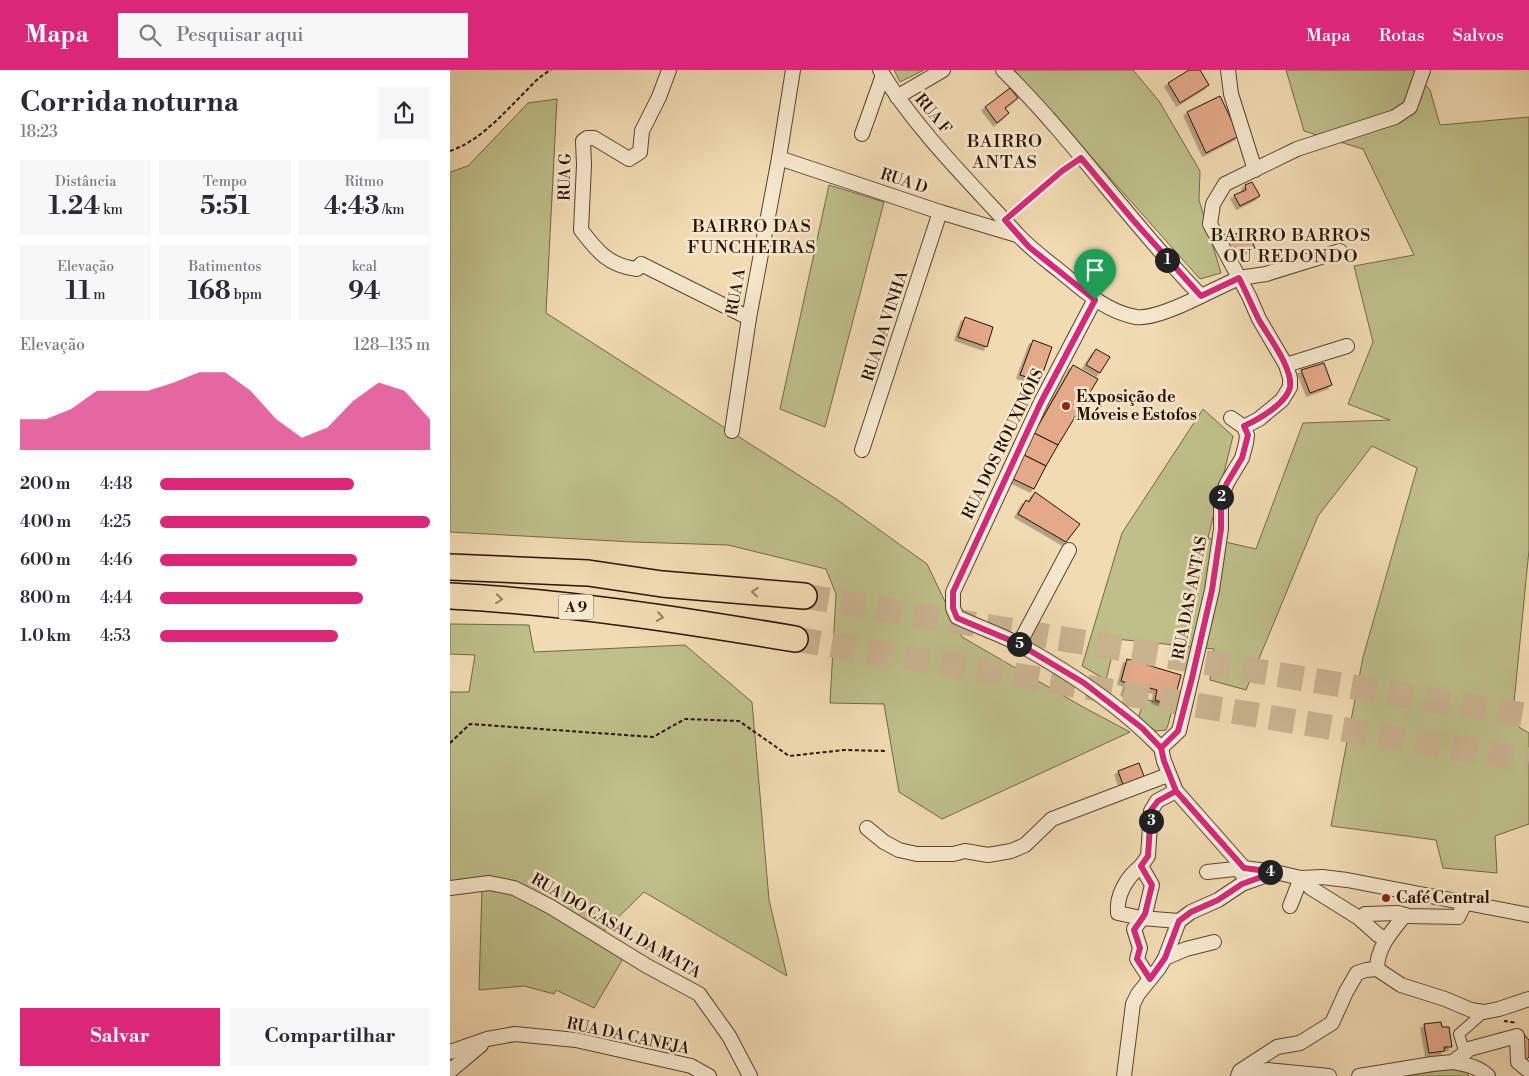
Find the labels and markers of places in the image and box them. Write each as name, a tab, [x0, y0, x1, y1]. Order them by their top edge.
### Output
pin: 1	[1154, 248, 1180, 272]
pin	[1074, 249, 1116, 300]
place label: Exposição de Móveis e Estofos	[1076, 387, 1197, 425]
marker: Exposição de Móveis e Estofos	[1060, 400, 1072, 412]
pin: 2	[1208, 484, 1234, 510]
pin: 5	[1006, 632, 1032, 656]
pin: 3	[1138, 808, 1164, 834]
pin: 4	[1258, 860, 1282, 884]
place label: Café Central	[1396, 888, 1491, 908]
marker: Café Central	[1380, 892, 1392, 904]

